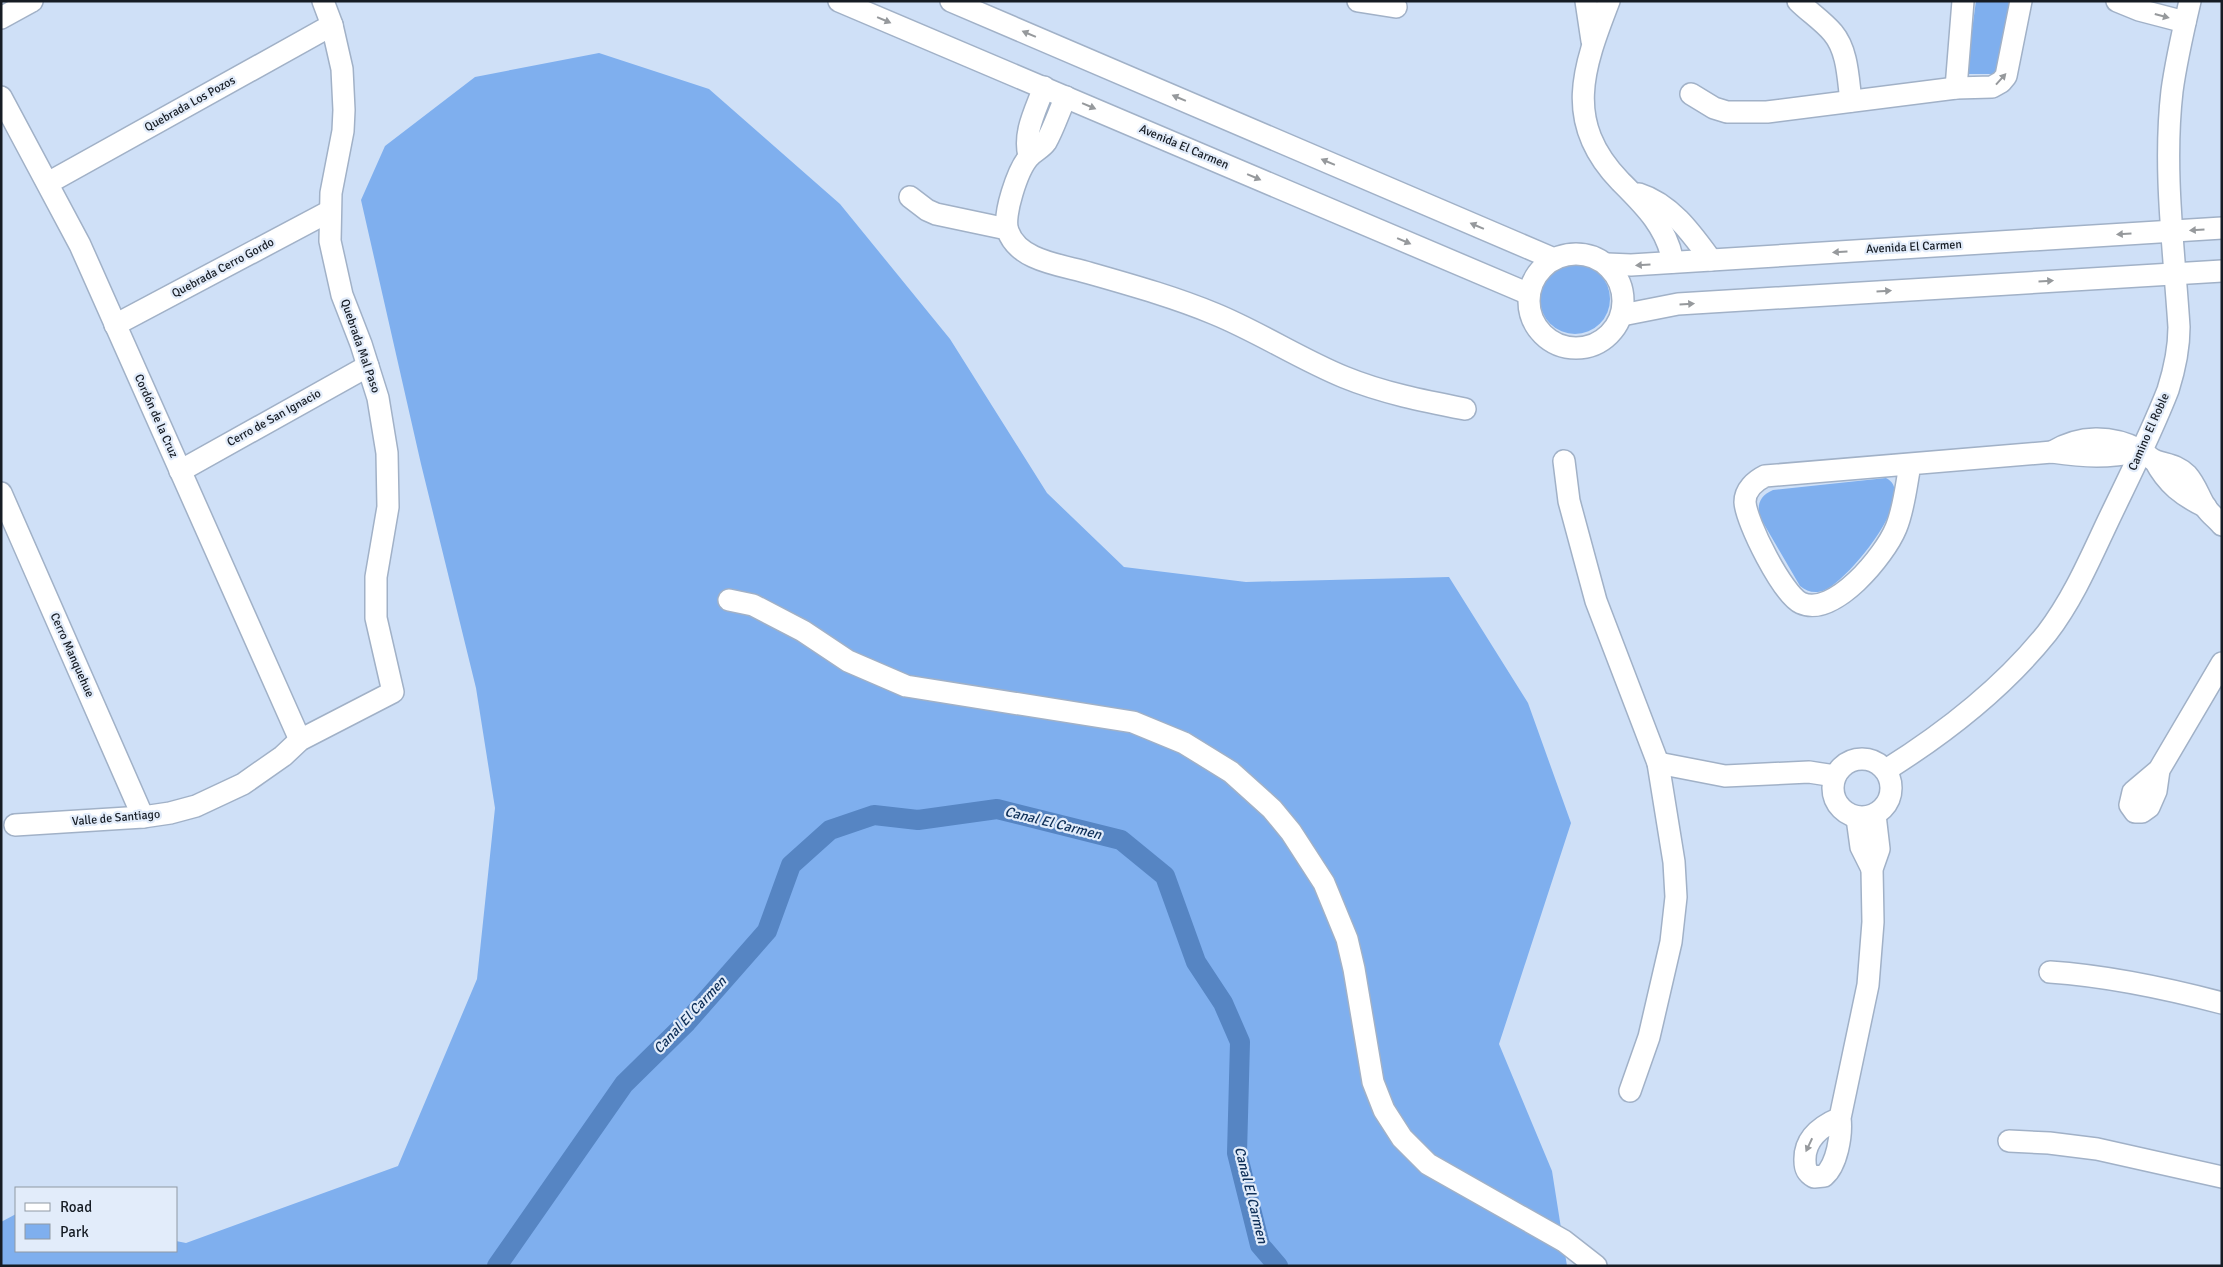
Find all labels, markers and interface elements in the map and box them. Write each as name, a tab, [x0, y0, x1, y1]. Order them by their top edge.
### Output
one-way arrow	[2154, 12, 2169, 20]
one-way arrow	[877, 17, 891, 25]
one-way arrow	[1022, 30, 1036, 38]
street label: Quebrada Los Pozos	[142, 73, 238, 135]
one-way arrow	[1996, 73, 2007, 85]
one-way arrow	[1172, 94, 1186, 102]
one-way arrow	[1082, 103, 1096, 111]
street label: Avenida El Carmen	[1137, 121, 1231, 173]
one-way arrow	[1321, 158, 1335, 166]
one-way arrow	[1247, 174, 1261, 182]
one-way arrow	[1470, 222, 1485, 229]
one-way arrow	[2189, 226, 2205, 234]
one-way arrow	[2116, 231, 2132, 239]
street label: Quebrada Cerro Gordo	[169, 235, 277, 301]
one-way arrow	[1397, 237, 1412, 245]
street label: Avenida El Carmen	[1866, 237, 1962, 257]
one-way arrow	[1832, 248, 1848, 256]
one-way arrow	[1635, 261, 1651, 269]
one-way arrow	[2038, 276, 2054, 284]
one-way arrow	[1876, 287, 1892, 295]
street label: Quebrada Mal Paso	[337, 297, 383, 395]
one-way arrow	[1679, 299, 1695, 307]
street label: Cordón de la Cruz	[131, 372, 181, 460]
street label: Cerro de San Ignacio	[224, 386, 324, 450]
street label: Camino El Roble	[2125, 391, 2173, 473]
street label: Cerro Manquehue	[47, 610, 97, 700]
water label: Canal El Carmen	[1003, 803, 1103, 843]
street label: Valle de Santiago	[71, 807, 161, 829]
water label: Canal El Carmen	[650, 973, 730, 1057]
one-way arrow	[1805, 1138, 1813, 1152]
water label: Canal El Carmen	[1231, 1145, 1271, 1245]
legend	[15, 1187, 178, 1252]
text: Road	[60, 1198, 92, 1216]
text: Park	[60, 1223, 89, 1241]

